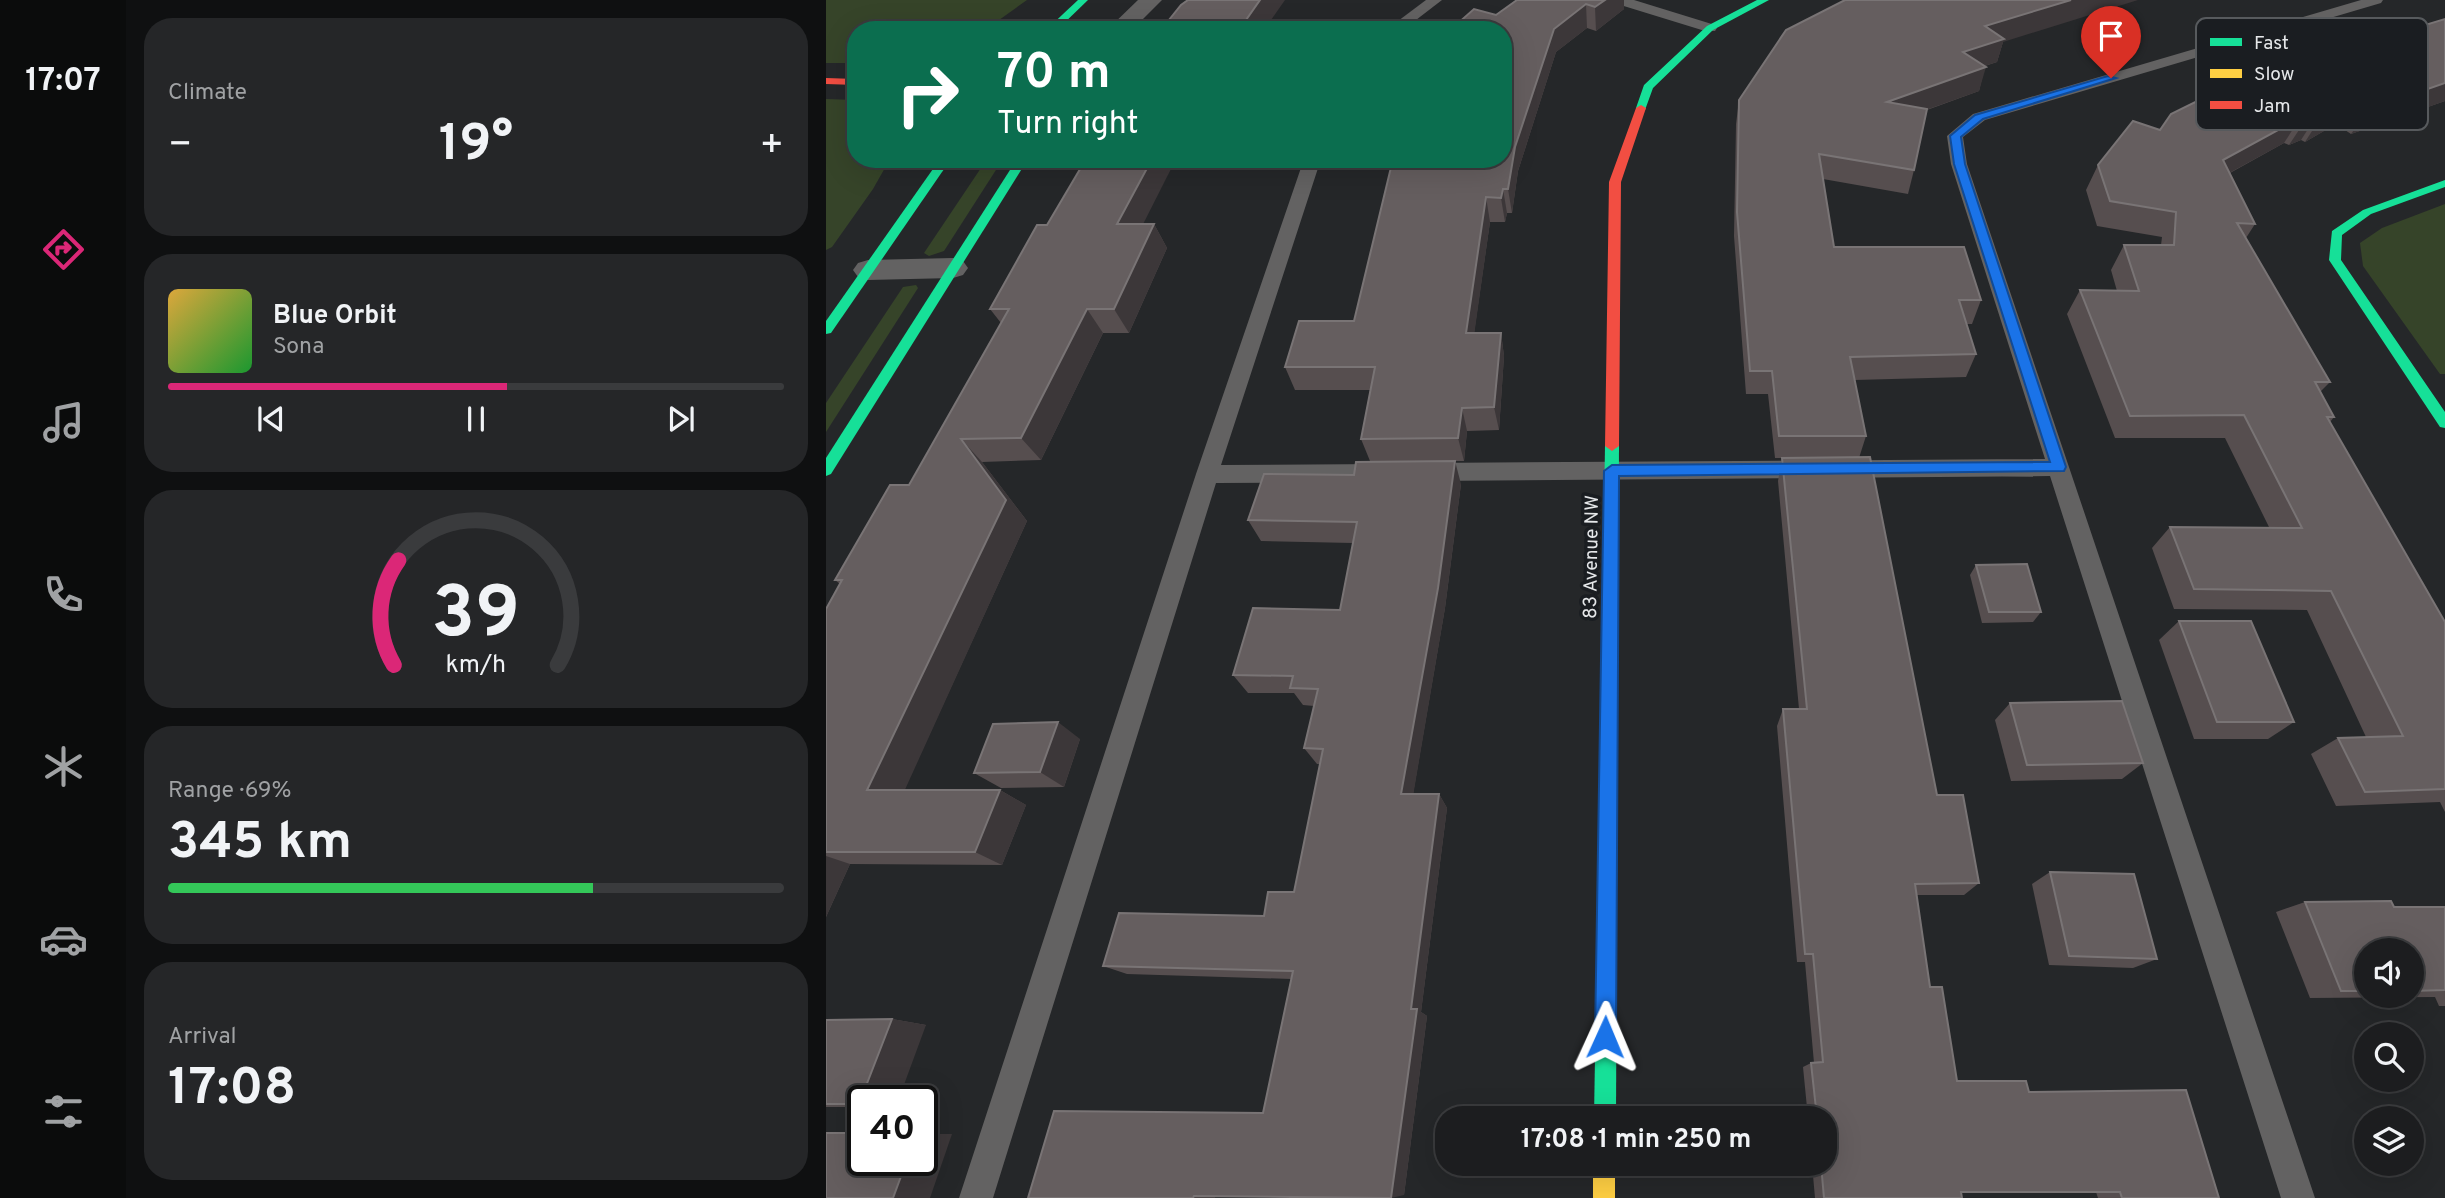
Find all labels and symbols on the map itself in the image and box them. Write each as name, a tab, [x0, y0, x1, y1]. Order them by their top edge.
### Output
pin	[2081, 6, 2141, 78]
legend	[2196, 18, 2428, 130]
text: Fast	[2254, 32, 2289, 56]
text: Slow	[2254, 63, 2294, 87]
text: Jam	[2254, 95, 2291, 119]
street label: 83 Avenue NW	[1579, 495, 1605, 619]
position arrow	[1568, 1000, 1642, 1074]
speed limit sign: 40	[847, 1085, 938, 1176]

